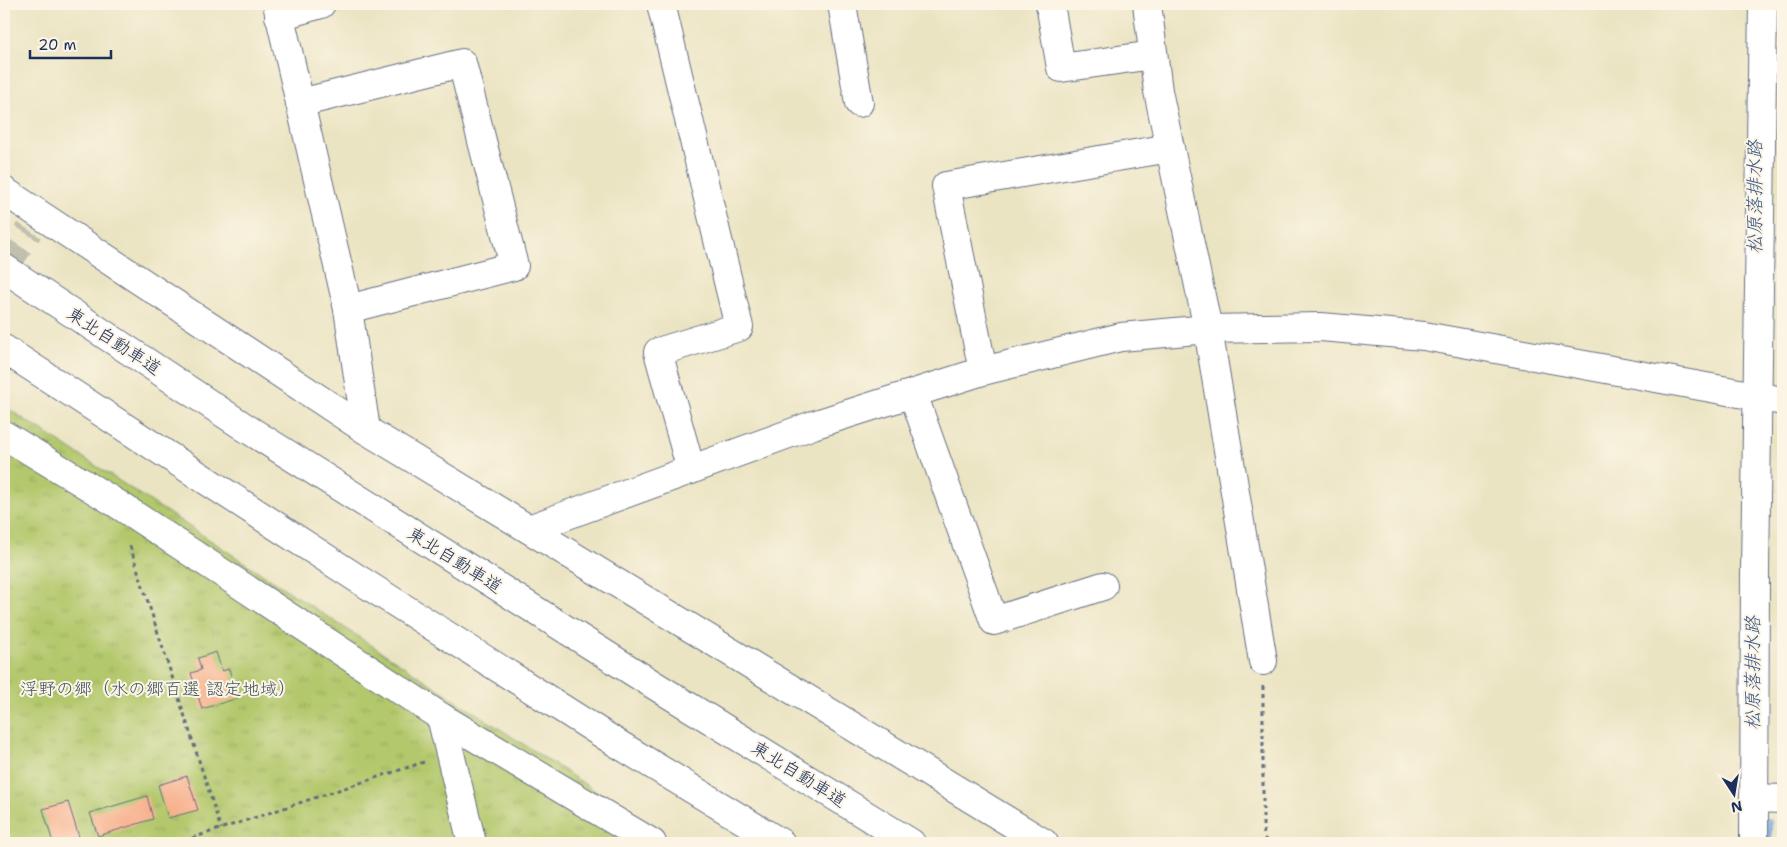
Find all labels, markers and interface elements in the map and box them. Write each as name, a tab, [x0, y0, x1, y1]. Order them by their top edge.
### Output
scale bar	[30, 28, 111, 60]
text: 20 m	[38, 35, 77, 55]
water label: 松原落排水路	[1742, 139, 1767, 254]
street label: 東北自動車道	[62, 302, 166, 380]
street label: 東北自動車道	[403, 521, 507, 599]
water label: 松原落排水路	[1740, 615, 1765, 730]
park label: 浮野の郷（水の郷百選 認定地域）	[20, 677, 296, 701]
street label: 東北自動車道	[747, 735, 851, 813]
north arrow	[1710, 770, 1760, 820]
text: N	[1729, 797, 1744, 817]

